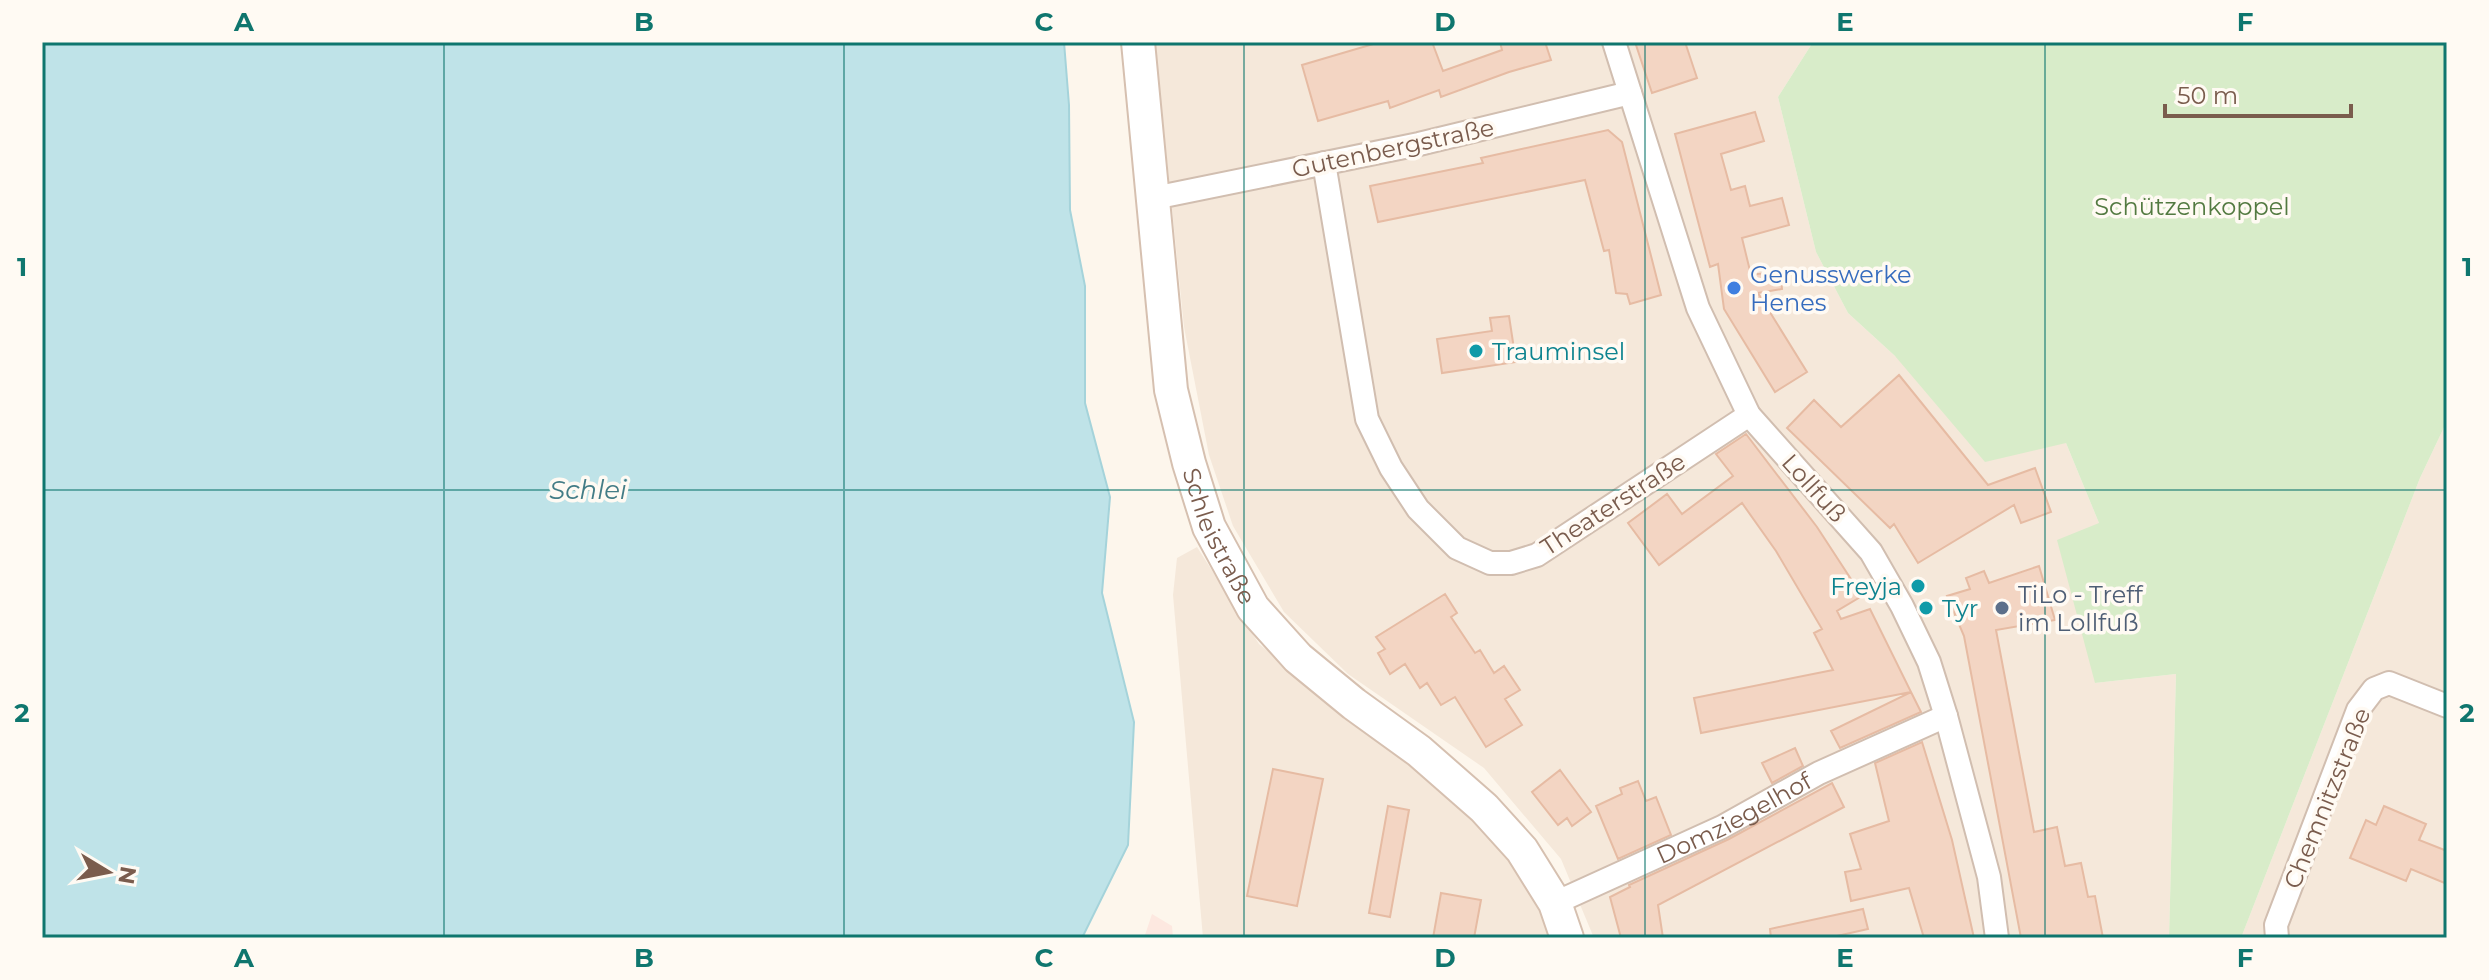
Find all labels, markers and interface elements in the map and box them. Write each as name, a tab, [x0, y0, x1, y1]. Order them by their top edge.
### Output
text: A	[233, 6, 255, 38]
text: B	[634, 6, 654, 38]
text: C	[1035, 6, 1054, 38]
text: D	[1434, 6, 1456, 38]
text: E	[1836, 6, 1854, 38]
text: F	[2237, 6, 2253, 38]
scale bar	[2165, 68, 2351, 118]
text: 50 m	[2177, 81, 2238, 110]
street label: Gutenbergstraße	[1289, 112, 1497, 184]
park label: Schützenkoppel	[2094, 192, 2290, 221]
text: 1	[17, 251, 27, 283]
text: 1	[2462, 251, 2472, 283]
place label: Genusswerke Henes	[1750, 260, 1912, 317]
marker: Genusswerke Henes	[1725, 279, 1743, 297]
place label: Trauminsel	[1492, 337, 1625, 366]
marker: Trauminsel	[1467, 342, 1485, 360]
street label: Theaterstraße	[1535, 447, 1691, 561]
street label: Lollfuß	[1776, 448, 1852, 528]
street label: Schleistraße	[1177, 464, 1263, 609]
water label: Schlei	[549, 474, 628, 506]
place label: Freyja	[1830, 572, 1902, 601]
marker: Freyja	[1909, 577, 1927, 595]
place label: TiLo - Treff im Lollfuß	[2018, 580, 2143, 637]
place label: Tyr	[1942, 594, 1978, 623]
marker: Tyr	[1917, 599, 1935, 617]
marker: TiLo - Treff im Lollfuß	[1993, 599, 2011, 617]
text: 2	[14, 697, 30, 729]
text: 2	[2459, 697, 2475, 729]
street label: Chemnitzstraße	[2278, 703, 2376, 893]
street label: Domziegelhof	[1652, 765, 1817, 869]
north arrow	[68, 832, 148, 912]
text: N	[112, 864, 142, 886]
text: A	[233, 942, 255, 974]
text: B	[634, 942, 654, 974]
text: C	[1035, 942, 1054, 974]
text: D	[1434, 942, 1456, 974]
text: E	[1836, 942, 1854, 974]
text: F	[2237, 942, 2253, 974]

